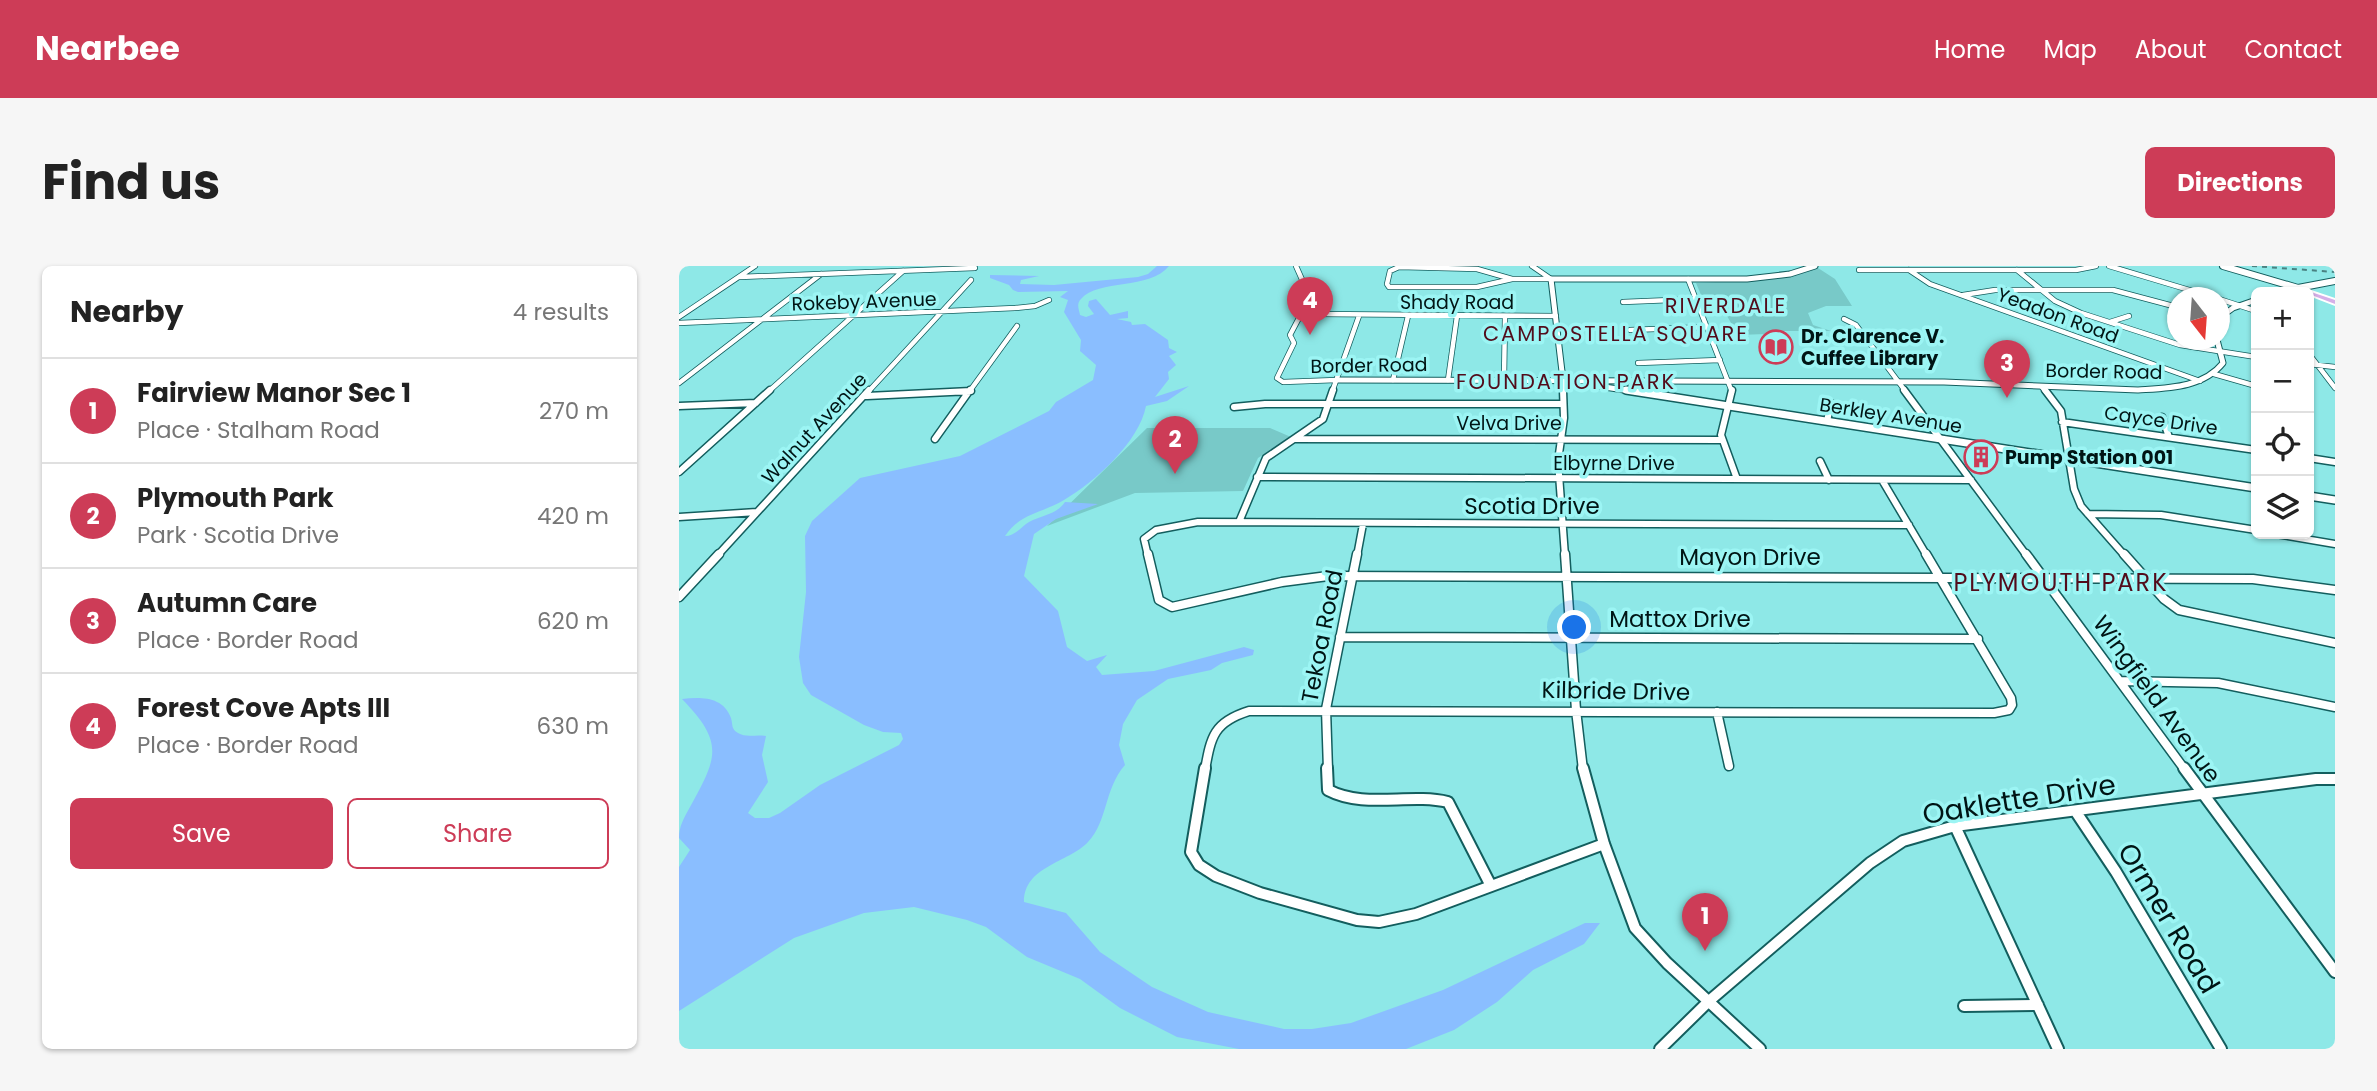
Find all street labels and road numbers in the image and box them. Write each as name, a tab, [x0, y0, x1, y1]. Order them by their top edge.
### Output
street label: Yeadon Road	[1993, 281, 2122, 350]
street label: Rokeby Avenue	[791, 285, 937, 318]
street label: Shady Road	[1400, 289, 1514, 316]
street label: Border Road	[1310, 351, 1428, 380]
street label: Border Road	[2045, 357, 2163, 386]
street label: Walnut Avenue	[755, 367, 873, 490]
street label: Berkley Avenue	[1818, 391, 1964, 440]
street label: Cayce Drive	[2102, 399, 2219, 442]
street label: Velva Drive	[1456, 410, 1562, 437]
street label: Elbyrne Drive	[1553, 450, 1675, 477]
street label: Scotia Drive	[1464, 490, 1600, 522]
street label: Mayon Drive	[1679, 541, 1821, 573]
street label: Tekoa Road	[1293, 567, 1351, 705]
street label: Mattox Drive	[1609, 603, 1751, 635]
street label: Wingfield Avenue	[2085, 609, 2229, 789]
street label: Kilbride Drive	[1541, 674, 1691, 708]
street label: Oaklette Drive	[1920, 765, 2118, 834]
street label: Ormer Road	[2108, 836, 2229, 1001]

